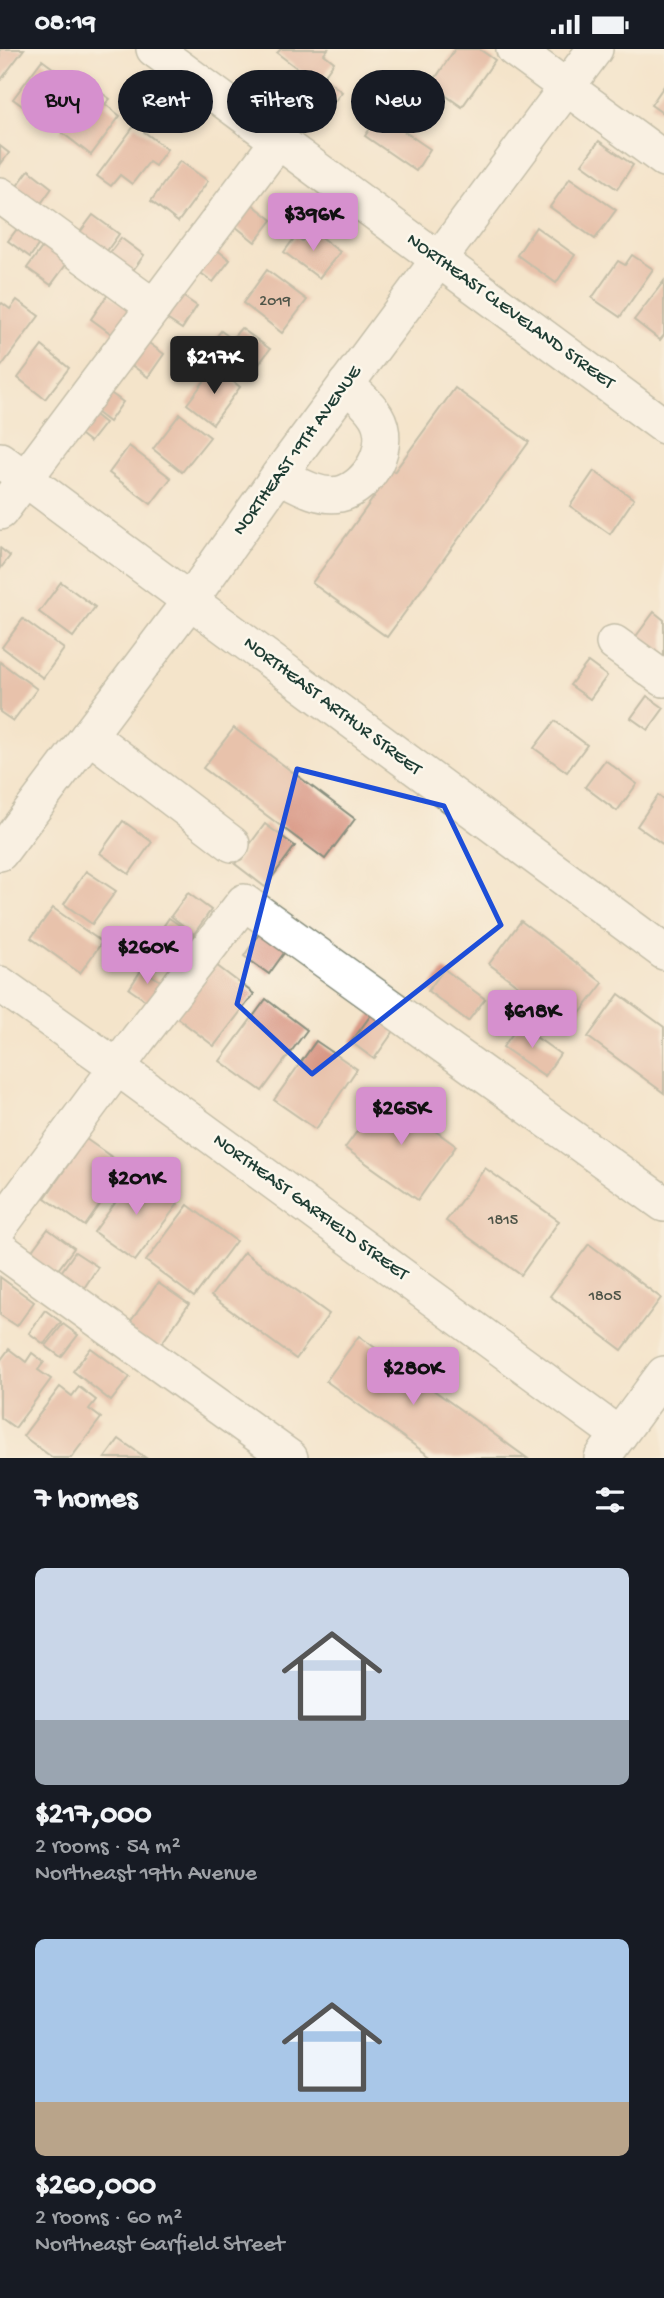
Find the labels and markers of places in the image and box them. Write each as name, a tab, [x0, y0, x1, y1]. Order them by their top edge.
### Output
pin: $396K	[264, 193, 362, 253]
pin: $217K	[165, 337, 263, 396]
pin: $260K	[98, 927, 196, 986]
pin: $618K	[483, 991, 581, 1050]
pin: $265K	[352, 1087, 450, 1147]
pin: $201K	[87, 1157, 185, 1217]
pin: $280K	[364, 1347, 462, 1407]

